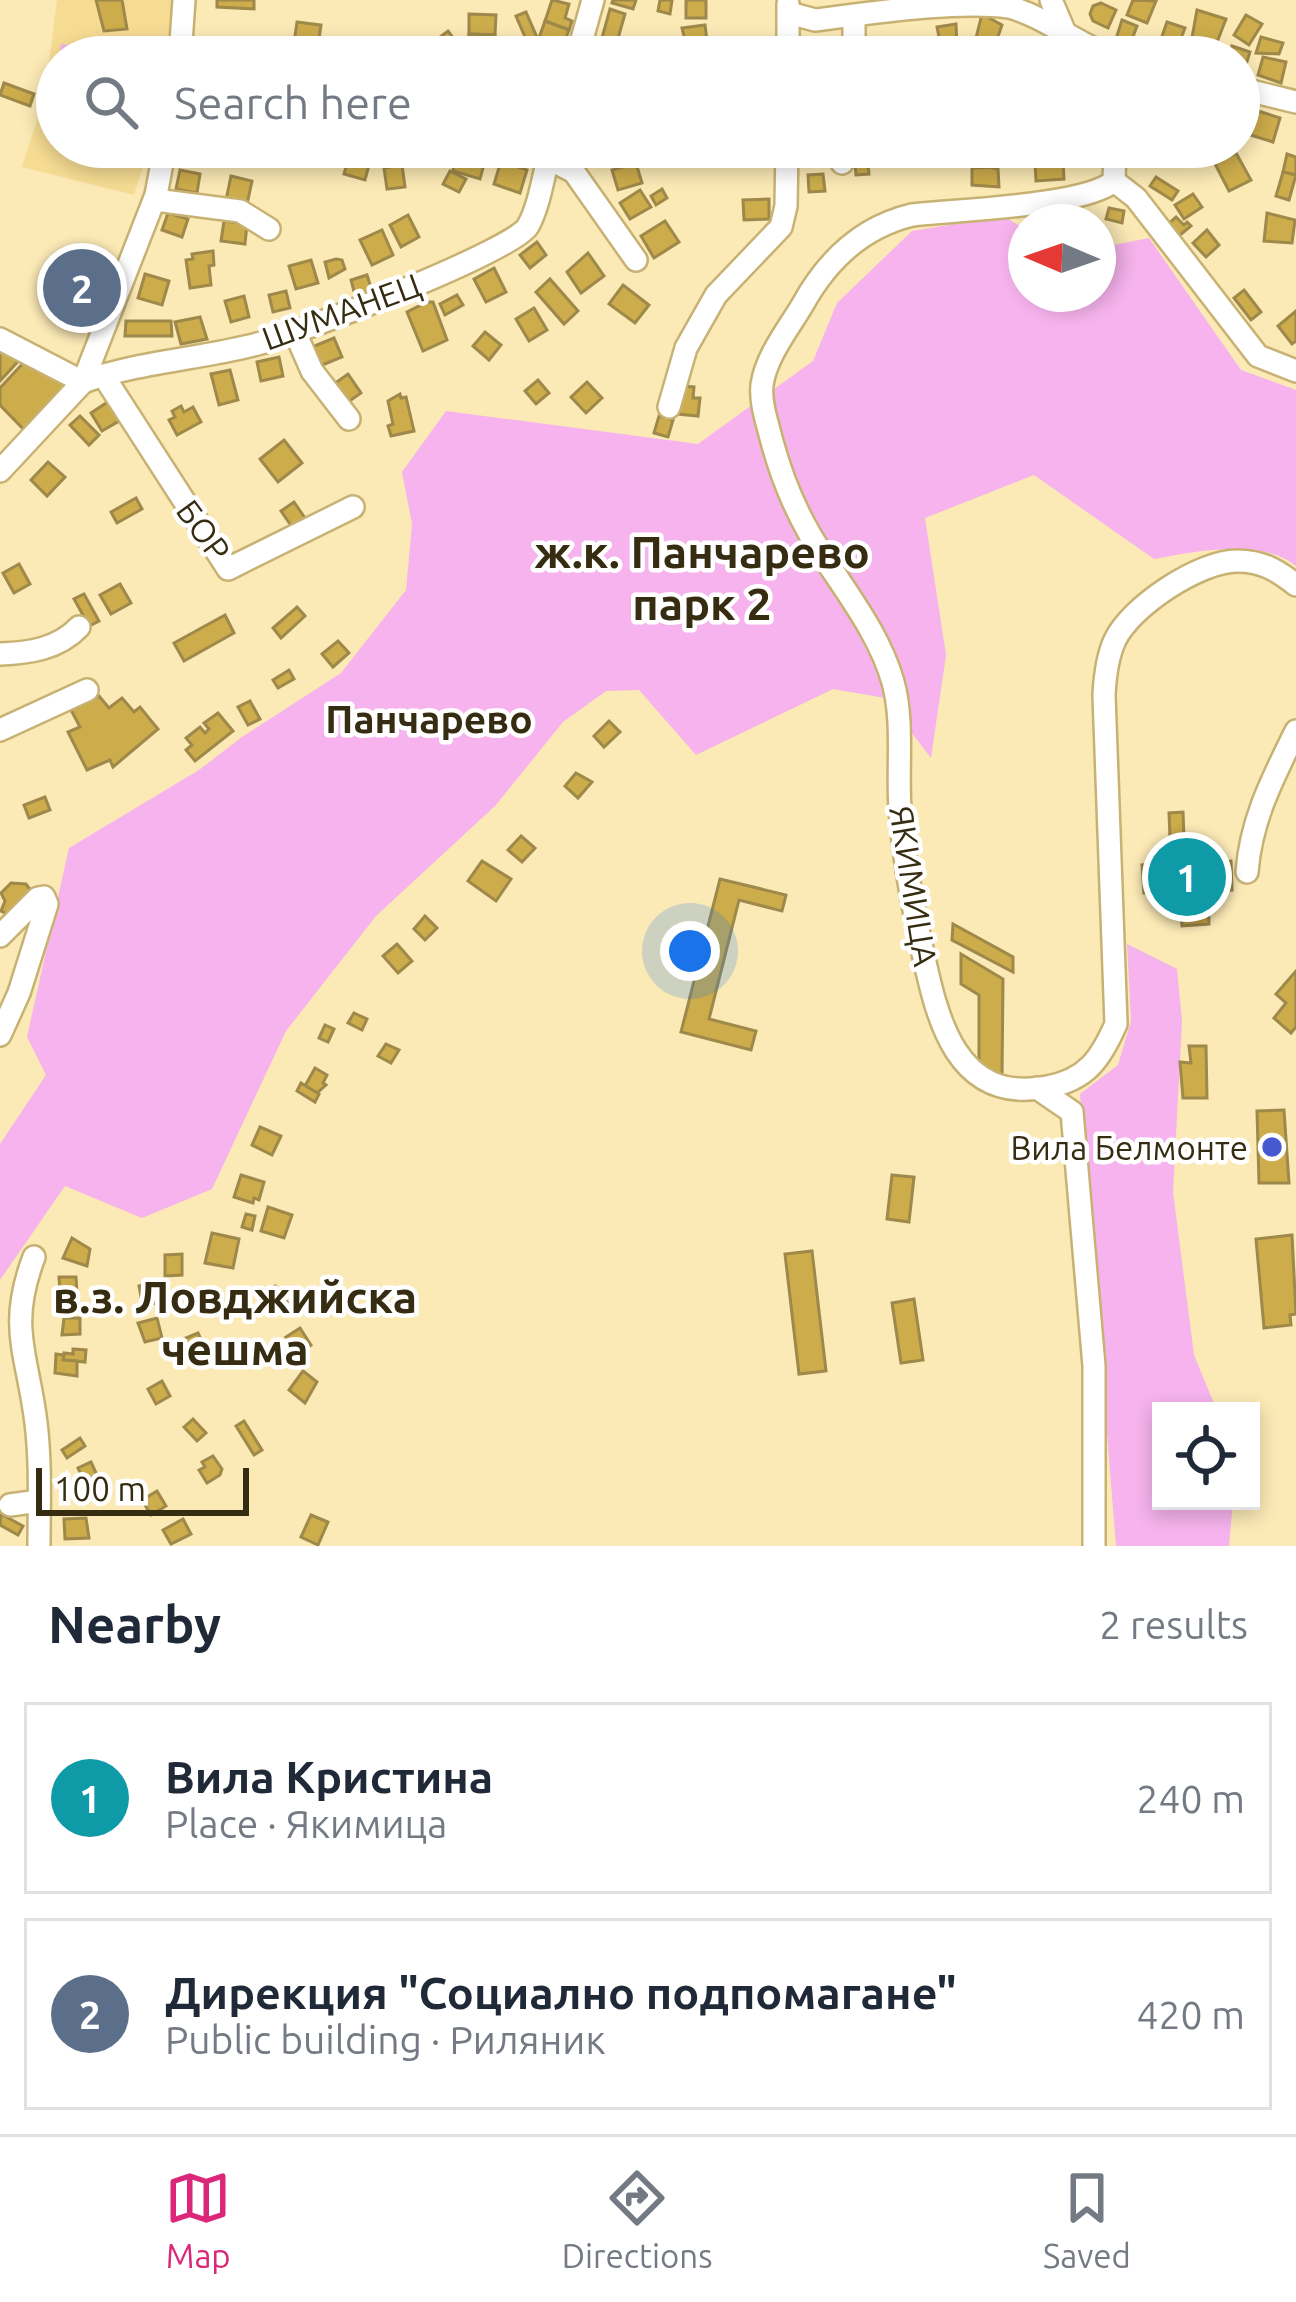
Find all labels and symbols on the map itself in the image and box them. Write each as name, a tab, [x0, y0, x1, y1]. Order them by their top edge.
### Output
north arrow	[1008, 204, 1116, 312]
pin: 2	[43, 243, 121, 333]
street label: ШУМАНЕЦ	[257, 265, 425, 357]
street label: БОР	[170, 493, 238, 567]
district label: ж.к. Панчарево парк 2	[534, 526, 870, 629]
district label: Панчарево	[325, 697, 533, 740]
street label: ЯКИМИЦА	[883, 803, 945, 969]
pin: 1	[1148, 832, 1226, 922]
your location	[660, 921, 720, 981]
place label: Вила Белмонте	[1010, 1129, 1248, 1166]
marker: Вила Белмонте	[1259, 1134, 1285, 1160]
district label: в.з. Ловджийска чешма	[53, 1271, 417, 1374]
scale bar	[36, 1462, 249, 1515]

